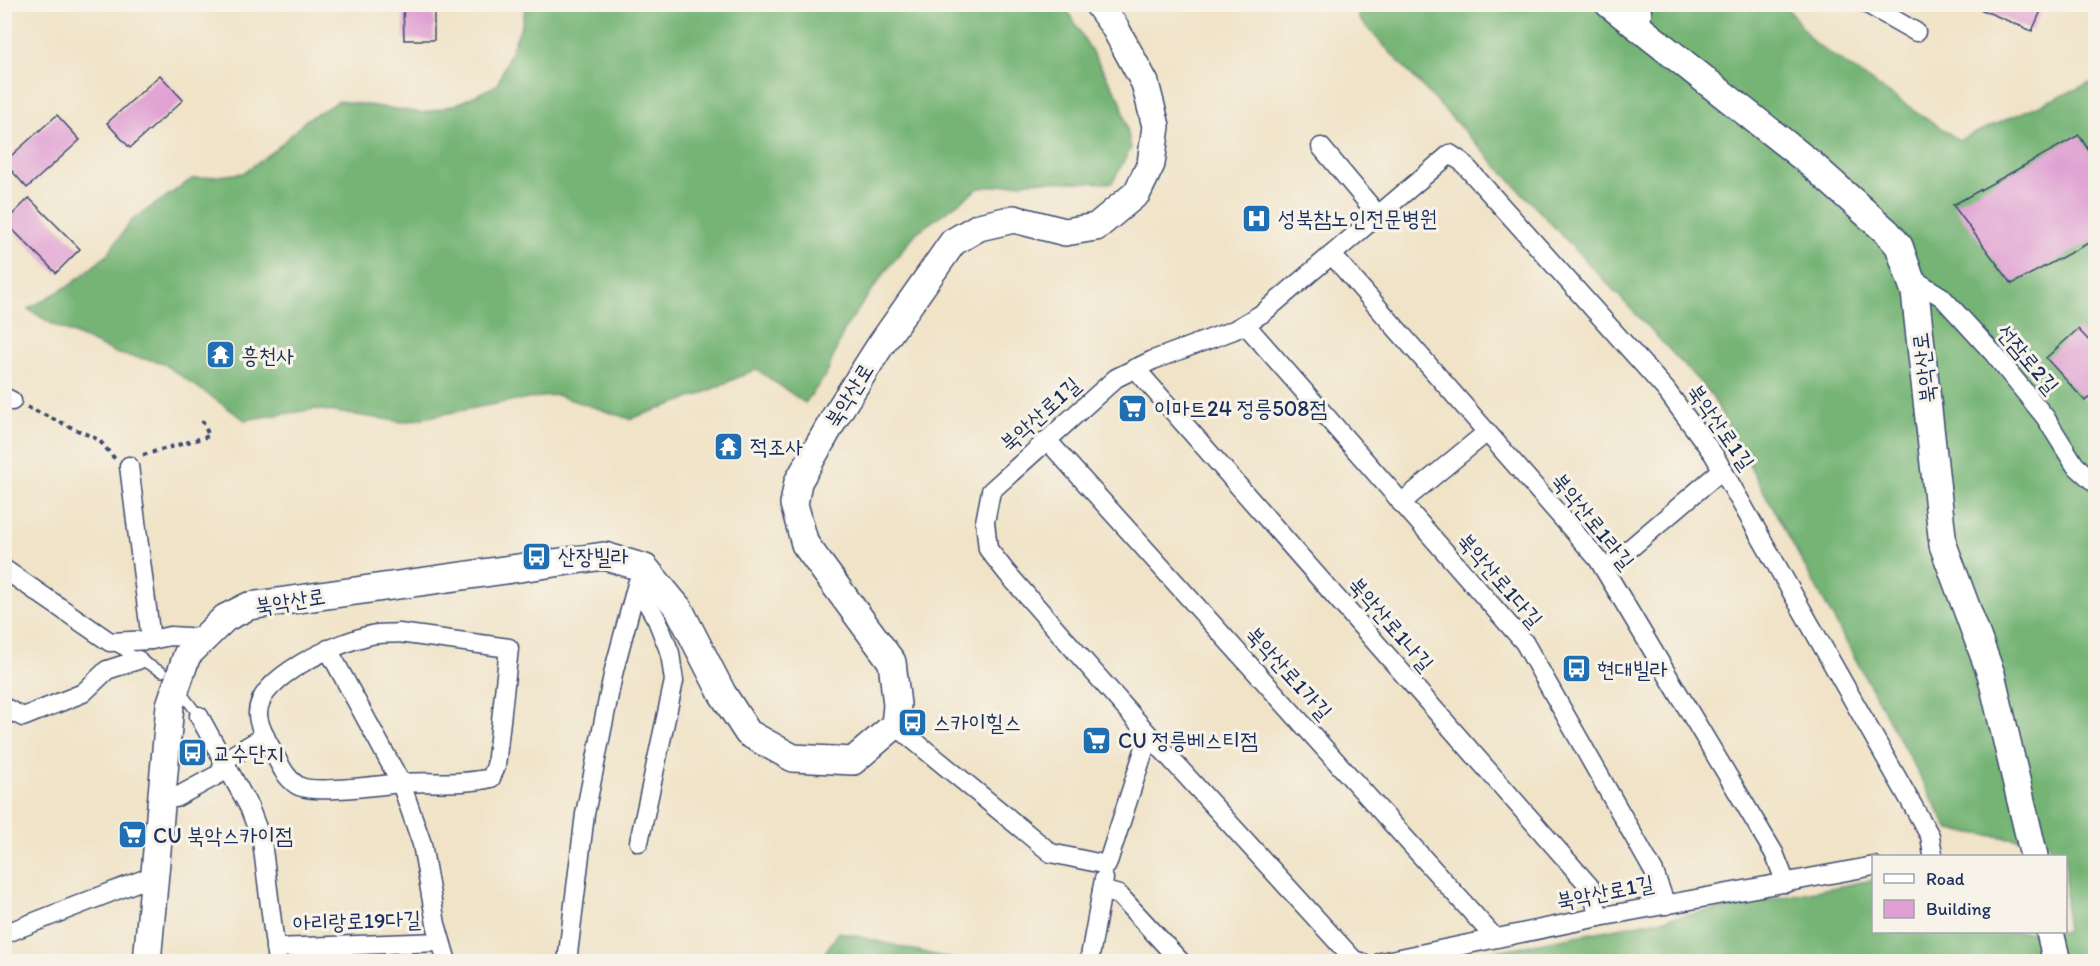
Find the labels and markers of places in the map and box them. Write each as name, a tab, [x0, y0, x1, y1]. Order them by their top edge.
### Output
hospital icon: 성북참노인전문병원	[1241, 202, 1273, 234]
place label: 성북참노인전문병원	[1278, 205, 1437, 232]
temple icon: 흥천사	[204, 339, 236, 371]
place label: 흥천사	[241, 342, 294, 369]
supermarket icon: 이마트24 정릉508점	[1117, 392, 1149, 424]
place label: 이마트24 정릉508점	[1154, 395, 1327, 422]
temple icon: 적조사	[713, 430, 745, 462]
place label: 적조사	[750, 433, 803, 460]
bus stop icon: 산장빌라	[521, 540, 553, 572]
place label: 산장빌라	[558, 543, 629, 570]
bus stop icon: 현대빌라	[1560, 653, 1592, 685]
place label: 현대빌라	[1597, 656, 1668, 683]
bus stop icon: 스카이힐스	[896, 706, 928, 738]
place label: 스카이힐스	[933, 709, 1022, 736]
supermarket icon: CU 정릉베스티점	[1081, 724, 1113, 756]
place label: CU 정릉베스티점	[1118, 727, 1258, 754]
bus stop icon: 교수단지	[176, 737, 208, 769]
place label: 교수단지	[213, 740, 284, 767]
supermarket icon: CU 북악스카이점	[116, 819, 148, 851]
place label: CU 북악스카이점	[153, 822, 293, 849]

